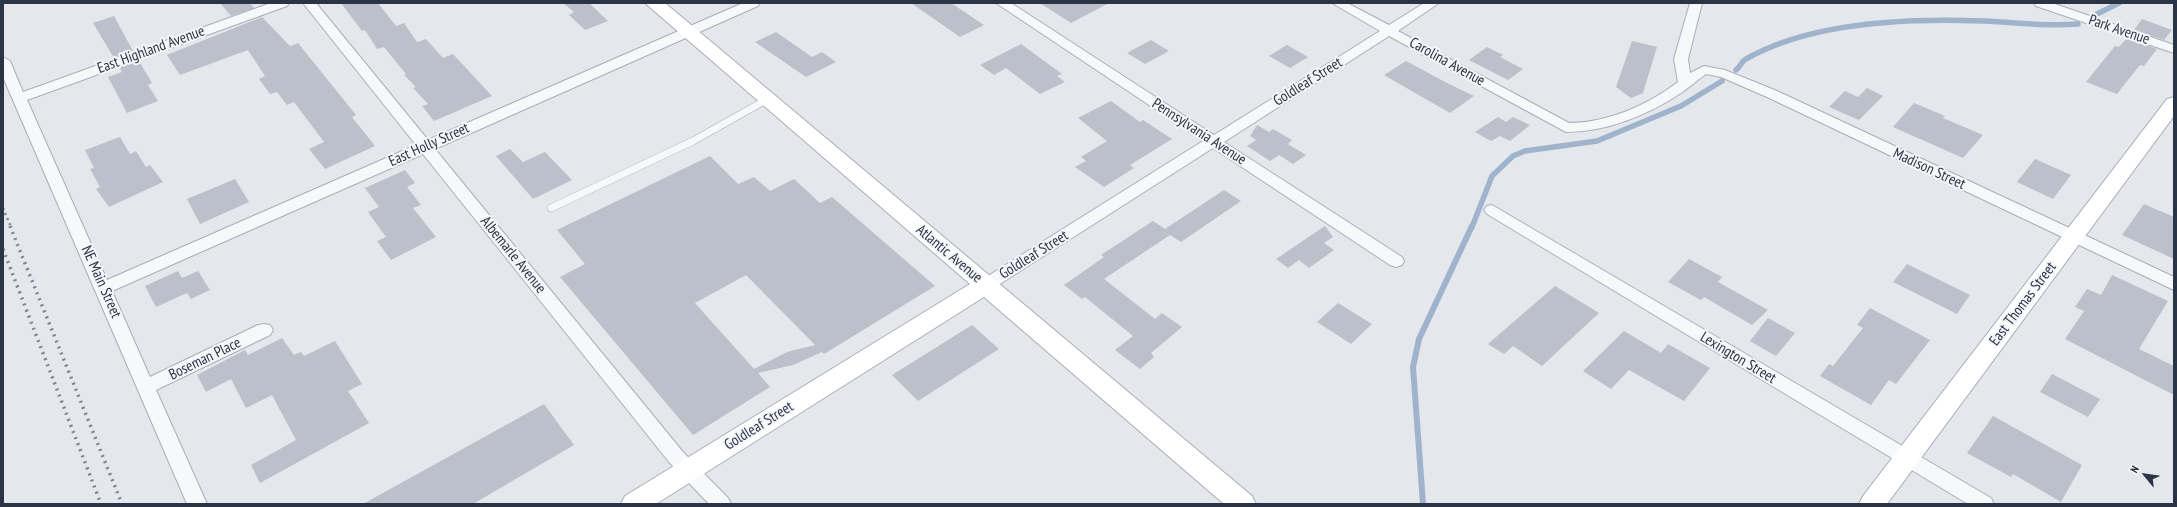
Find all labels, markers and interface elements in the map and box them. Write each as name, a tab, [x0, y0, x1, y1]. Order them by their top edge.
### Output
street label: Park Avenue	[2086, 11, 2152, 49]
street label: East Highland Avenue	[95, 22, 207, 78]
street label: Carolina Avenue	[1406, 34, 1488, 90]
street label: Goldleaf Street	[1270, 54, 1346, 110]
street label: Pennsylvania Avenue	[1149, 95, 1249, 169]
street label: East Holly Street	[386, 119, 472, 171]
street label: Madison Street	[1890, 144, 1968, 194]
street label: Albemarle Avenue	[476, 213, 550, 297]
street label: Atlantic Avenue	[912, 221, 986, 287]
street label: Goldleaf Street	[996, 227, 1072, 283]
street label: NE Main Street	[77, 243, 125, 321]
street label: East Thomas Street	[1986, 259, 2060, 349]
street label: Lexington Street	[1697, 328, 1779, 388]
street label: Boseman Place	[166, 334, 244, 384]
street label: Goldleaf Street	[721, 398, 797, 454]
north arrow	[2125, 455, 2165, 495]
text: N	[2127, 463, 2142, 475]

